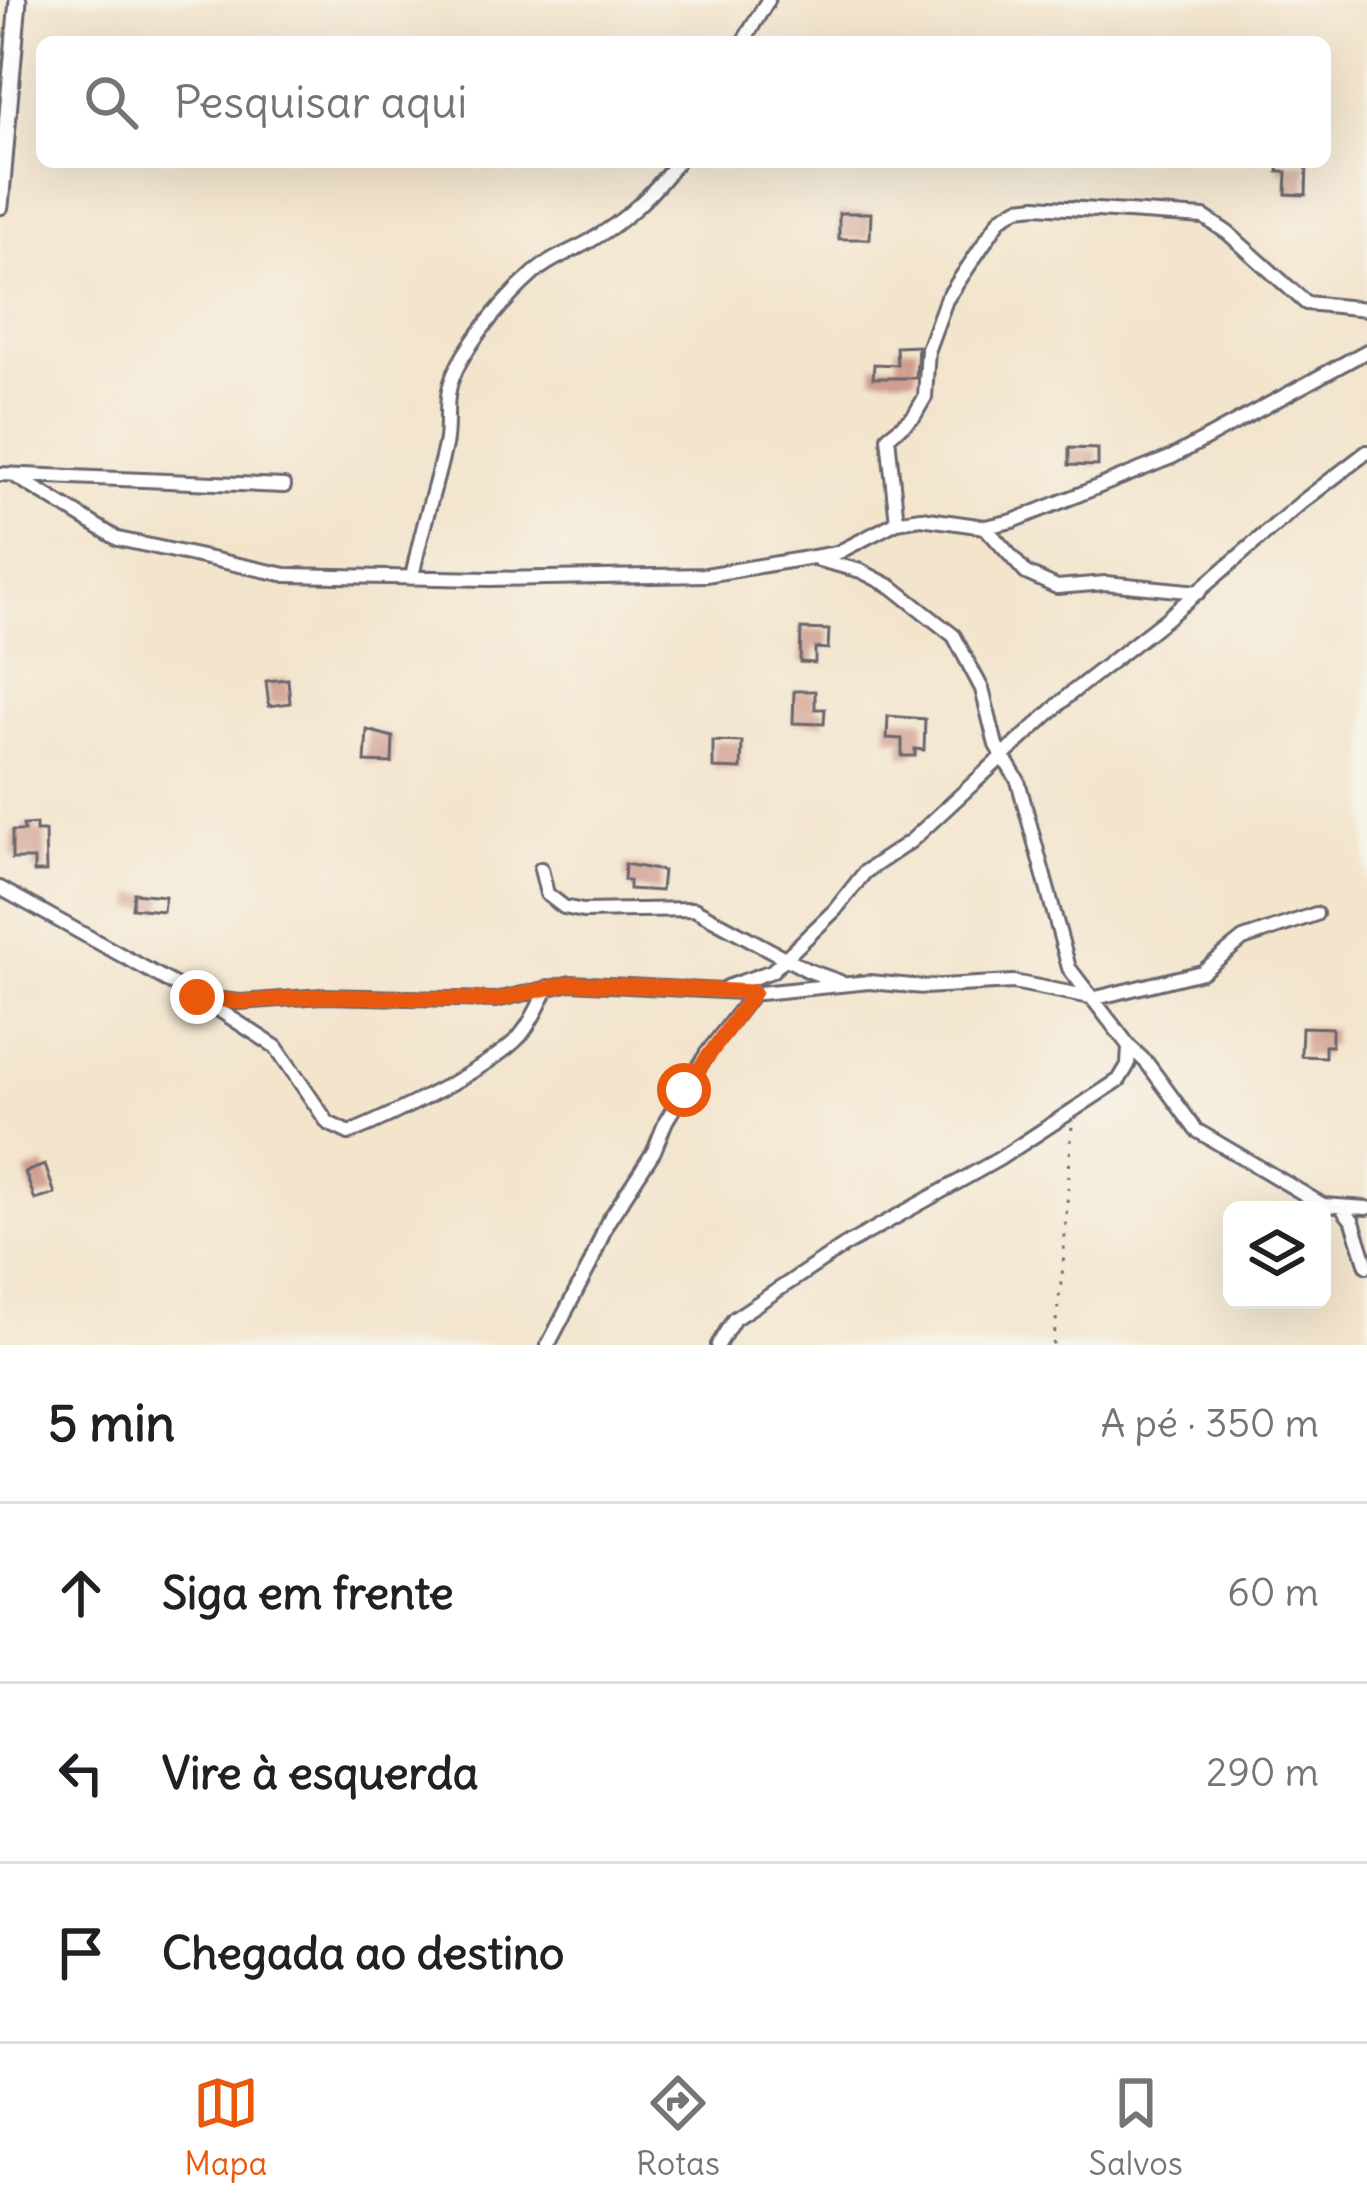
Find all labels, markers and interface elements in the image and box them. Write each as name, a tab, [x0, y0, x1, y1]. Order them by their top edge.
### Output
search box	[36, 36, 1331, 168]
icon: search	[78, 69, 144, 135]
text: Pesquisar aqui	[174, 74, 467, 130]
route end	[170, 970, 224, 1024]
route start	[657, 1063, 711, 1117]
map controls	[1223, 1201, 1331, 1309]
button: layers	[1223, 1201, 1331, 1309]
text: 5 min	[48, 1391, 175, 1455]
text: A pé · 350 m	[1100, 1399, 1319, 1448]
icon: ahead	[48, 1560, 114, 1626]
text: Siga em frente	[162, 1565, 454, 1621]
text: 60 m	[1227, 1568, 1319, 1617]
icon: left	[48, 1740, 114, 1806]
text: Vire à esquerda	[162, 1745, 479, 1801]
text: 290 m	[1206, 1748, 1319, 1797]
icon: arrive	[48, 1920, 114, 1986]
text: Chegada ao destino	[162, 1925, 564, 1981]
tab: Mapa	[184, 2070, 267, 2184]
tab: Rotas	[636, 2070, 720, 2184]
tab: Salvos	[1089, 2070, 1183, 2184]

